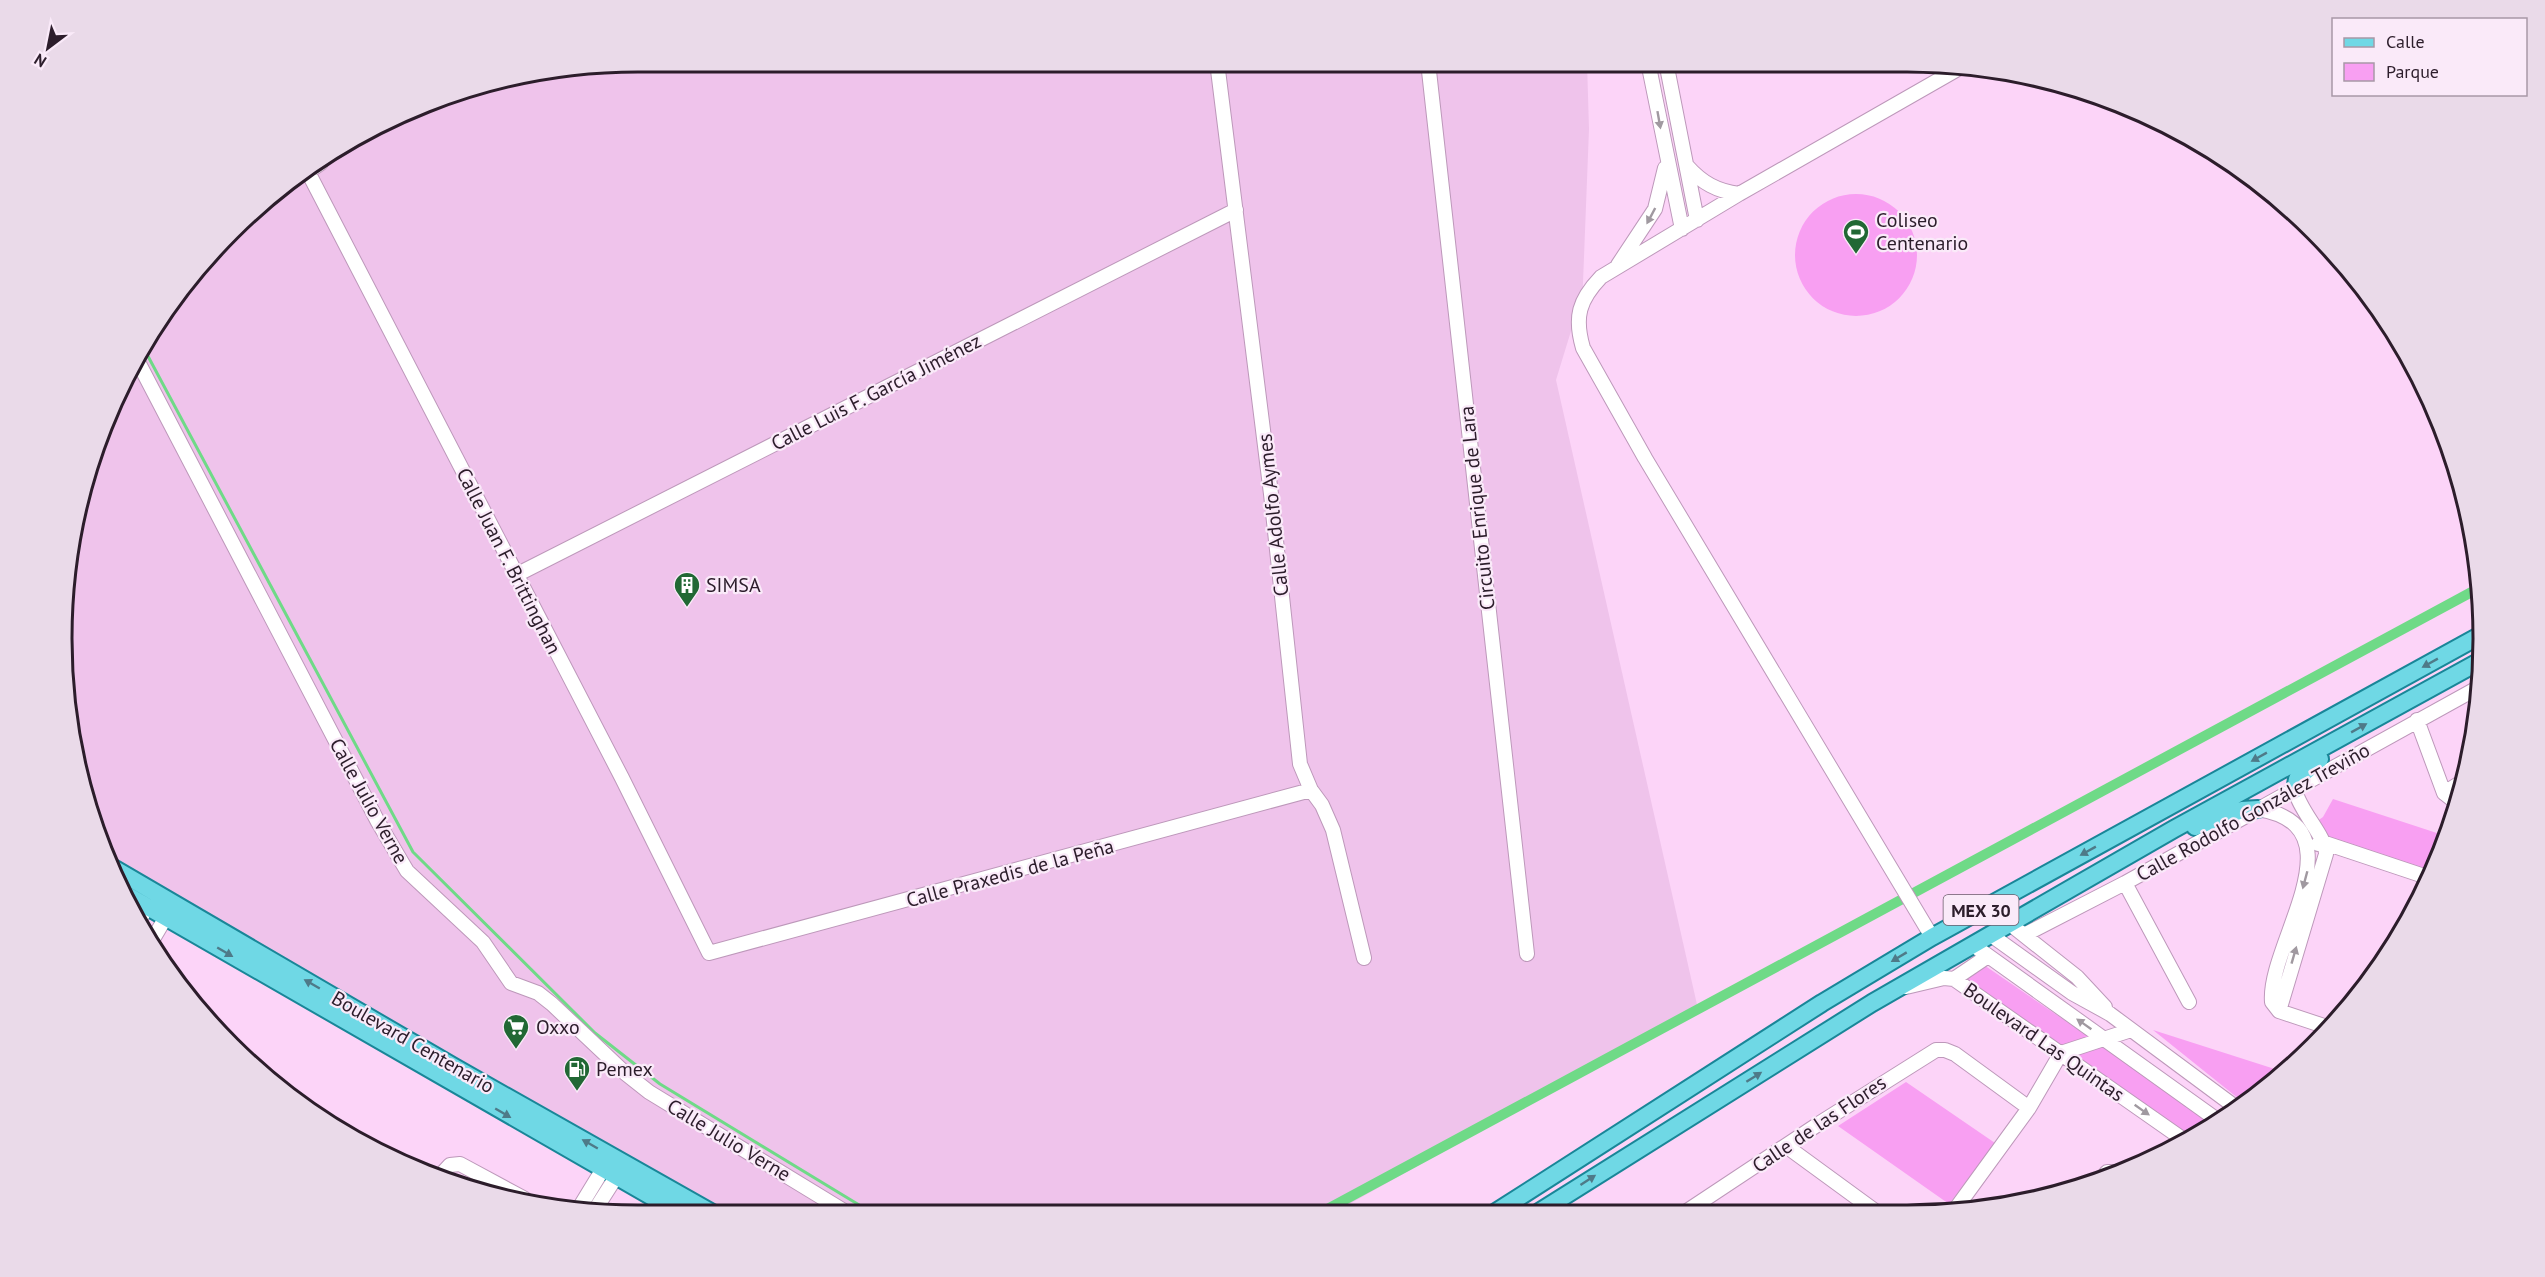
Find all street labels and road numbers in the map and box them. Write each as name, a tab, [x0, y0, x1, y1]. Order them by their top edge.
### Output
street label: Calle Luis F. García Jiménez	[767, 328, 985, 456]
street label: Circuito Enrique de Lara	[1453, 405, 1501, 611]
street label: Calle Adolfo Aymes	[1252, 432, 1294, 598]
street label: Calle Juan F. Brittinghan	[451, 463, 567, 659]
street label: Calle Julio Verne	[324, 734, 414, 868]
street label: Calle Rodolfo González Treviño	[2132, 737, 2374, 887]
street label: Calle Praxedis de la Peña	[903, 833, 1117, 913]
road number: MEX 30	[1944, 895, 2018, 925]
street label: Boulevard Las Quintas	[1958, 977, 2130, 1107]
street label: Boulevard Centenario	[327, 985, 499, 1099]
street label: Calle de las Flores	[1747, 1070, 1891, 1178]
street label: Calle Julio Verne	[662, 1093, 796, 1187]

